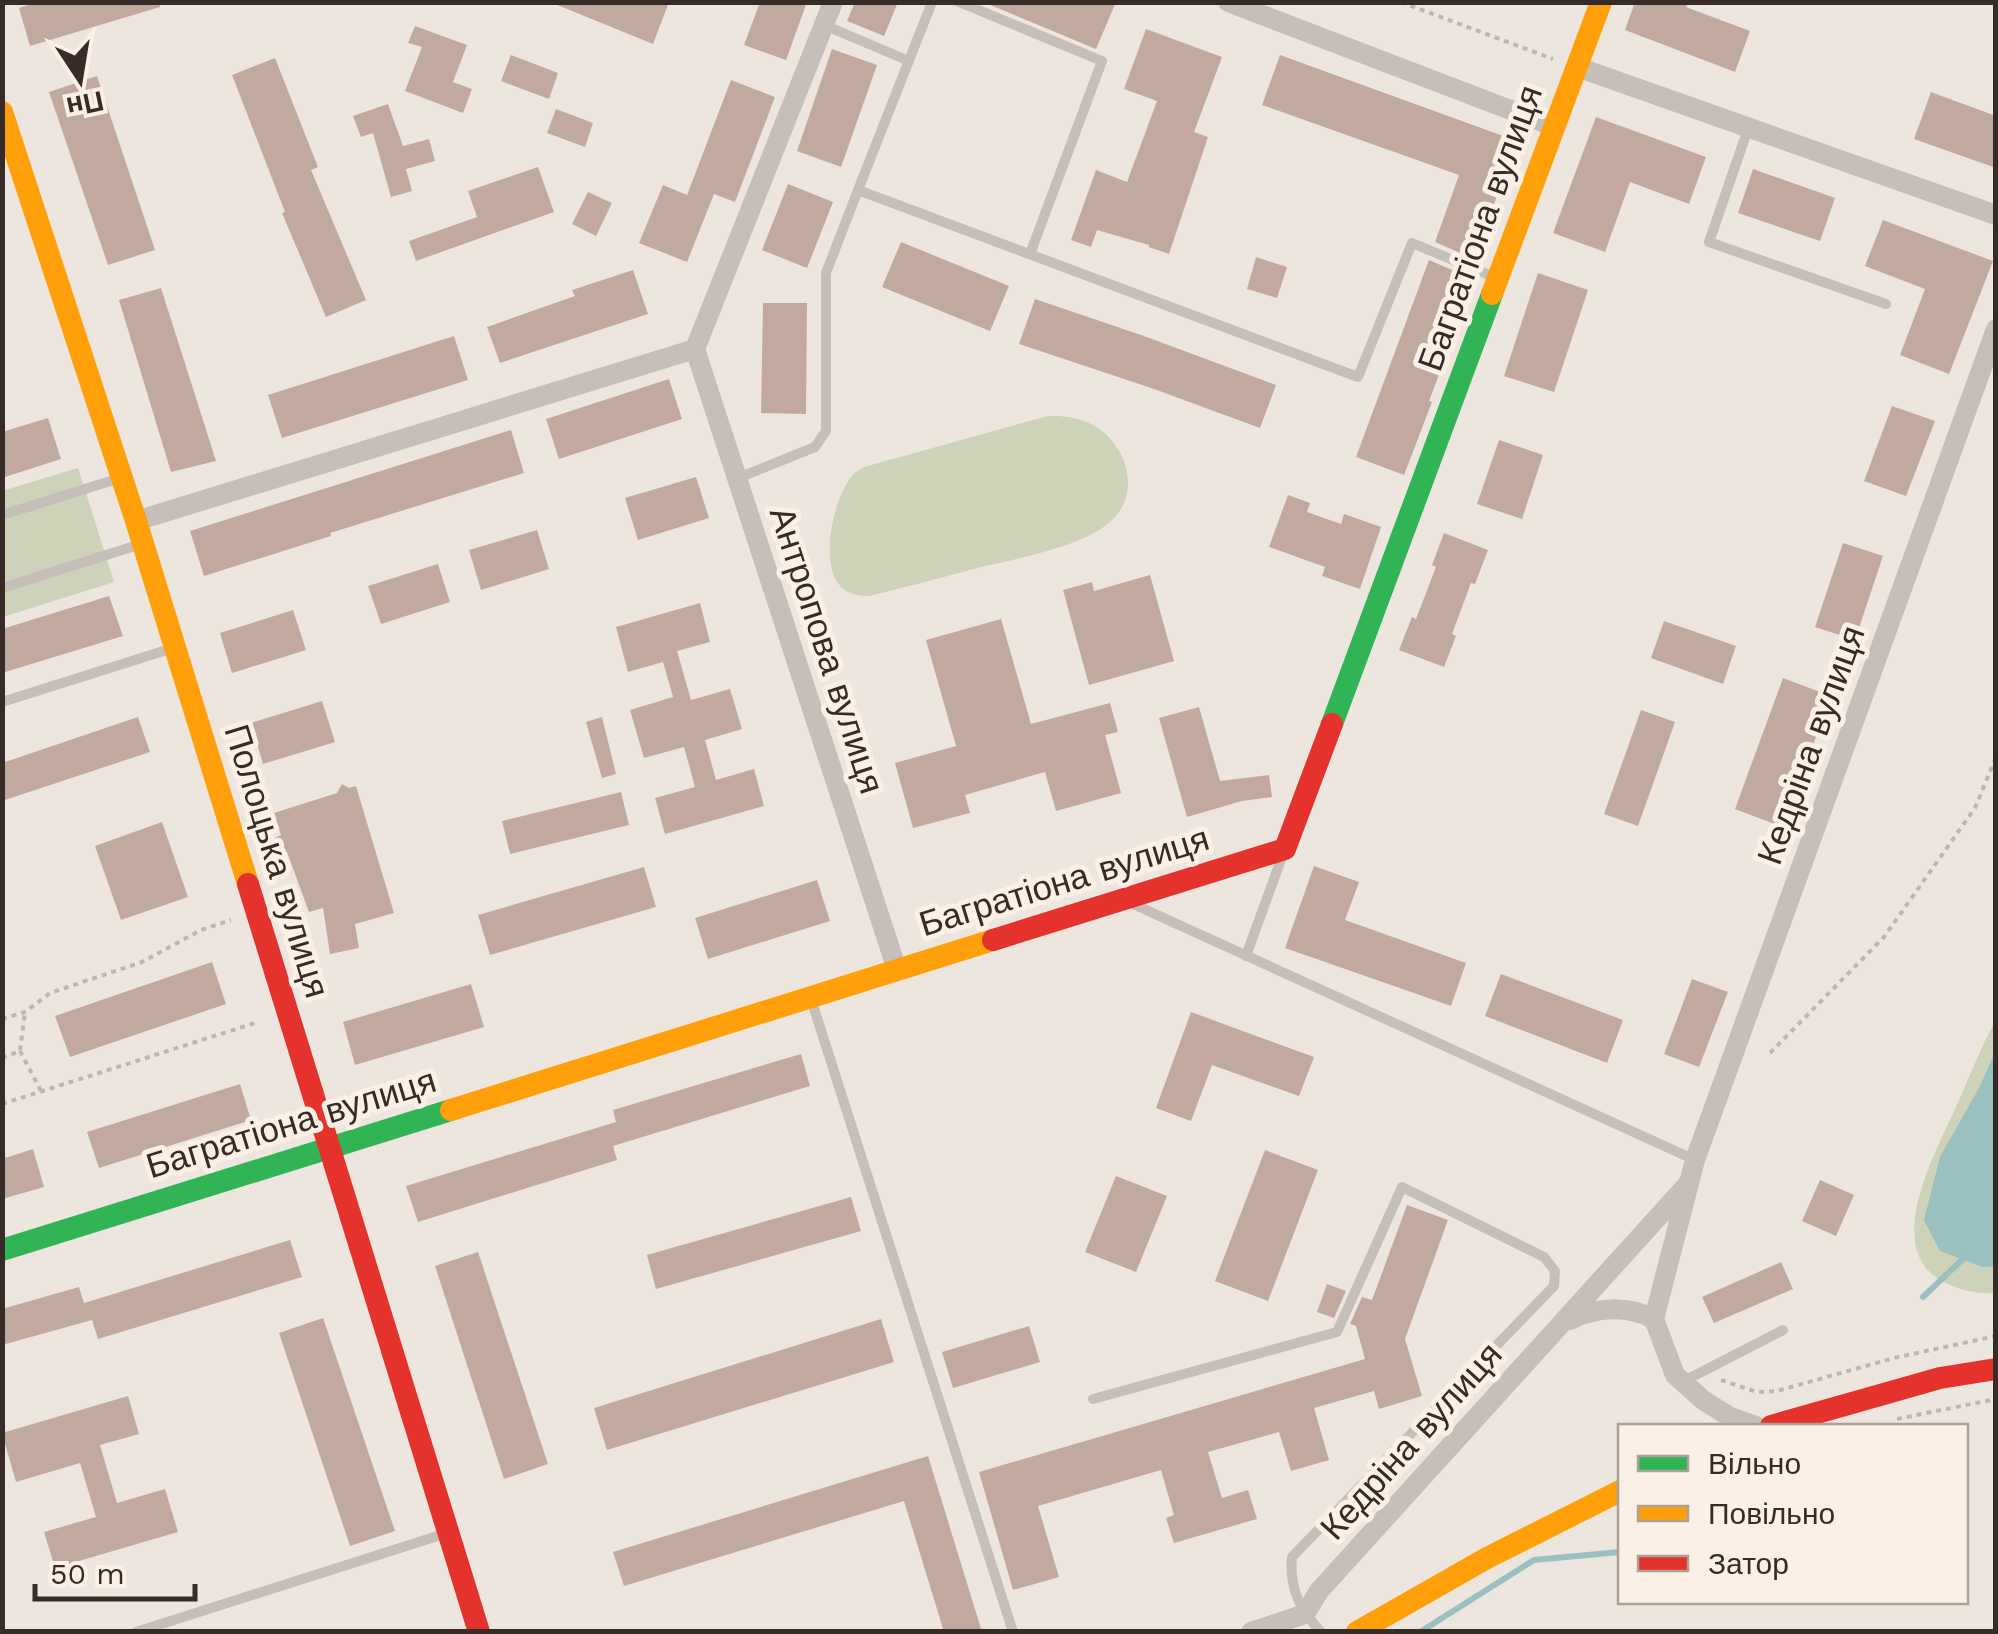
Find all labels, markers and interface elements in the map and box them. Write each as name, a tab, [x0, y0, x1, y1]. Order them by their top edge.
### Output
north arrow	[30, 30, 130, 130]
street label: Багратіона вулиця	[1409, 79, 1551, 377]
text: Пн	[64, 84, 107, 124]
street label: Антропова вулиця	[761, 501, 893, 799]
street label: Кедріна вулиця	[1748, 620, 1874, 870]
street label: Полоцька вулиця	[215, 719, 339, 1003]
street label: Багратіона вулиця	[914, 817, 1214, 945]
street label: Багратіона вулиця	[141, 1059, 441, 1187]
street label: Кедріна вулиця	[1311, 1334, 1511, 1548]
legend	[1618, 1424, 1968, 1604]
text: Вільно	[1708, 1446, 1801, 1481]
text: Повільно	[1708, 1496, 1835, 1531]
scale bar	[35, 1539, 195, 1601]
text: Затор	[1708, 1546, 1789, 1581]
text: 50 m	[50, 1556, 125, 1591]

